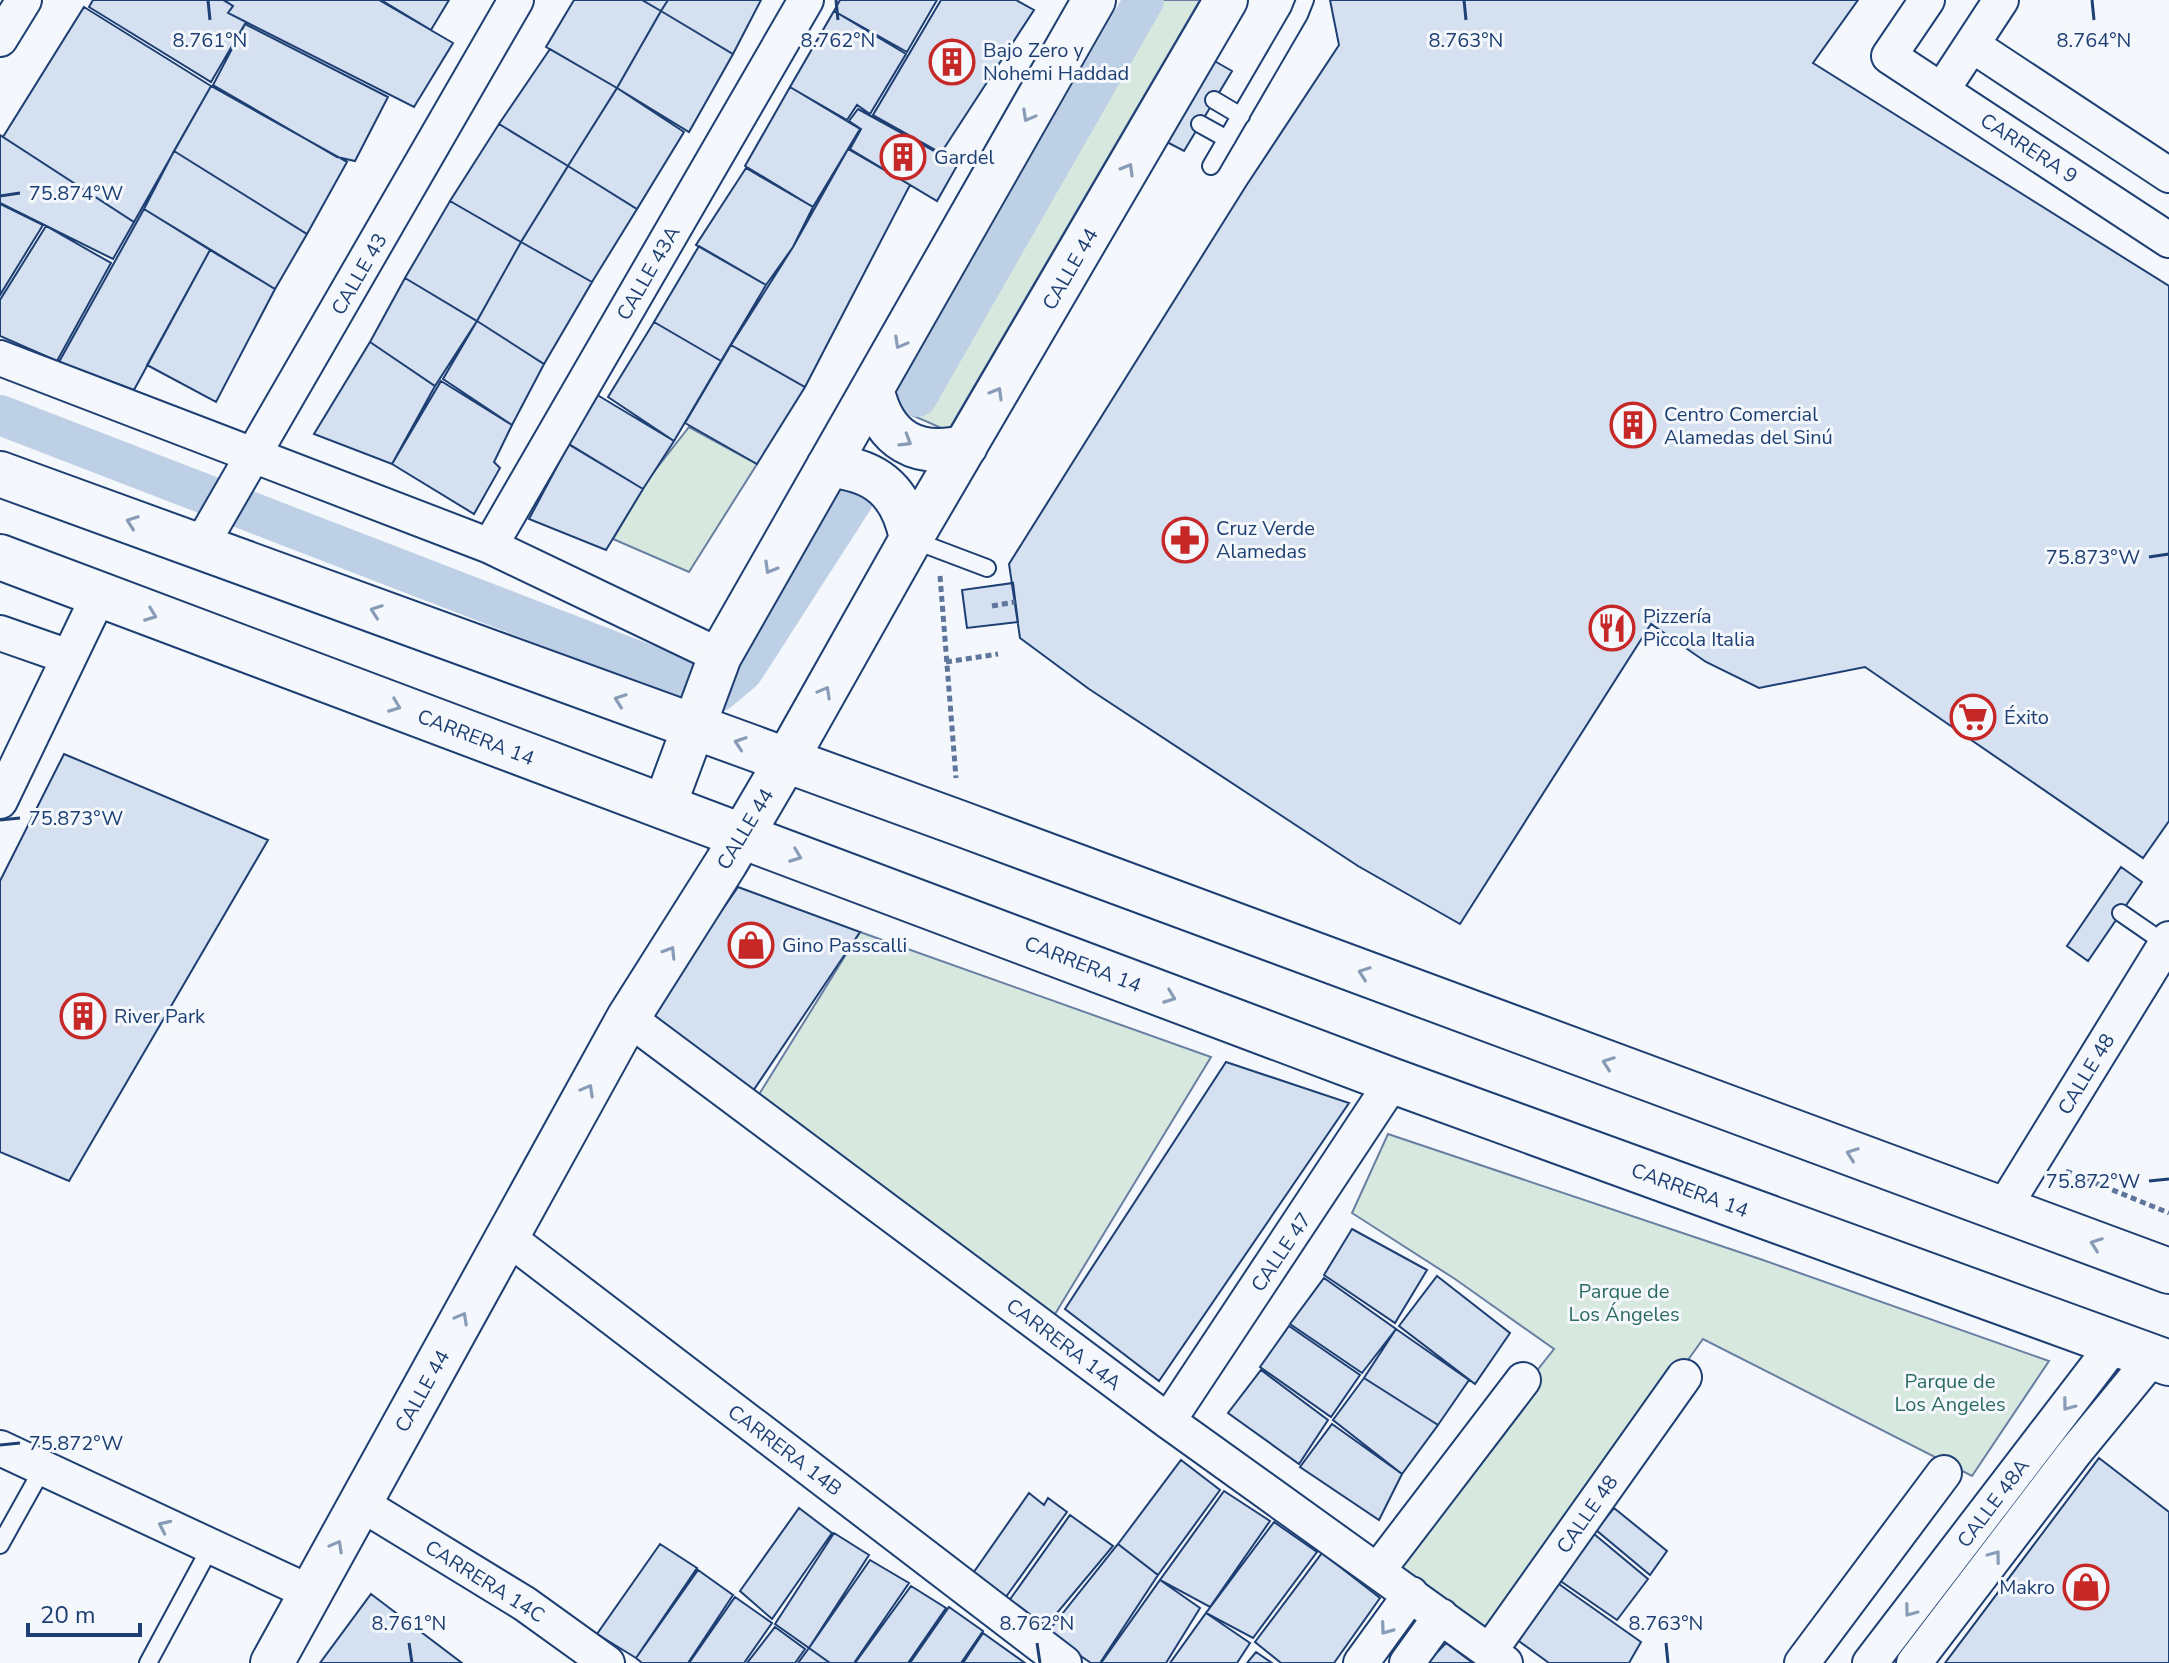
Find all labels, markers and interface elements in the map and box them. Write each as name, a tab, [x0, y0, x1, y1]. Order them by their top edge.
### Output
text: 8.761°N	[173, 27, 247, 54]
text: 8.762°N	[801, 27, 875, 54]
text: 8.763°N	[1429, 27, 1503, 54]
text: 8.764°N	[2057, 27, 2131, 54]
place label: Bajo Zero y Nohemi Haddad	[983, 37, 1129, 87]
building icon: Bajo Zero y Nohemi Haddad	[928, 38, 976, 86]
street label: CARRERA 9	[1975, 107, 2083, 190]
one-way arrow	[1022, 108, 1038, 122]
building icon: Gardel	[879, 133, 927, 181]
place label: Gardel	[934, 144, 994, 171]
one-way arrow	[1118, 163, 1134, 178]
text: 75.874°W	[29, 180, 123, 207]
street label: CALLE 43A	[611, 221, 687, 325]
street label: CALLE 44	[1036, 223, 1105, 315]
street label: CALLE 43	[325, 228, 394, 320]
one-way arrow	[894, 334, 910, 349]
one-way arrow	[987, 387, 1003, 402]
building icon: Centro Comercial Alamedas del Sinú	[1609, 401, 1657, 449]
place label: Centro Comercial Alamedas del Sinú	[1664, 401, 1833, 451]
one-way arrow	[897, 431, 912, 446]
one-way arrow	[126, 515, 140, 532]
place label: Cruz Verde Alamedas	[1216, 515, 1315, 565]
pharmacy icon: Cruz Verde Alamedas	[1161, 516, 1209, 564]
text: 75.873°W	[2046, 544, 2140, 571]
one-way arrow	[764, 559, 780, 574]
place label: Pizzería Piccola Italia	[1643, 603, 1755, 653]
one-way arrow	[370, 604, 384, 621]
restaurant icon: Pizzería Piccola Italia	[1588, 604, 1636, 652]
one-way arrow	[143, 605, 157, 622]
one-way arrow	[815, 686, 831, 700]
one-way arrow	[614, 693, 628, 710]
supermarket icon: Éxito	[1949, 693, 1997, 741]
one-way arrow	[387, 696, 401, 713]
street label: CARRERA 14	[414, 703, 538, 772]
place label: Éxito	[2004, 704, 2049, 731]
one-way arrow	[734, 736, 748, 753]
street label: CALLE 44	[711, 784, 780, 875]
text: 75.873°W	[29, 805, 123, 832]
one-way arrow	[788, 846, 802, 863]
shop icon: Gino Passcalli	[727, 921, 775, 969]
street label: CARRERA 14	[1021, 930, 1145, 999]
place label: Gino Passcalli	[782, 932, 907, 959]
one-way arrow	[660, 946, 675, 961]
one-way arrow	[1358, 966, 1372, 983]
one-way arrow	[1162, 987, 1176, 1004]
building icon: River Park	[59, 992, 107, 1040]
place label: River Park	[114, 1003, 206, 1030]
street label: CALLE 48	[2052, 1029, 2121, 1120]
one-way arrow	[1602, 1057, 1616, 1073]
one-way arrow	[578, 1085, 594, 1099]
one-way arrow	[1846, 1147, 1860, 1164]
street label: CARRERA 14	[1627, 1157, 1752, 1224]
text: 75.872°W	[2046, 1168, 2140, 1195]
street label: CALLE 47	[1245, 1207, 1318, 1297]
one-way arrow	[2090, 1237, 2104, 1254]
park label: Parque de Los Ángeles	[1568, 1278, 1680, 1328]
street label: CARRERA 14A	[1001, 1292, 1127, 1397]
one-way arrow	[453, 1312, 468, 1326]
street label: CALLE 44	[389, 1345, 456, 1437]
park label: Parque de Los Angeles	[1894, 1368, 2006, 1418]
one-way arrow	[2063, 1396, 2077, 1411]
street label: CARRERA 14B	[722, 1399, 847, 1502]
text: 75.872°W	[29, 1430, 123, 1457]
street label: CALLE 48A	[1951, 1453, 2036, 1553]
street label: CALLE 48	[1550, 1470, 1624, 1559]
one-way arrow	[157, 1520, 172, 1536]
street label: CARRERA 14C	[420, 1534, 550, 1629]
one-way arrow	[327, 1540, 343, 1555]
one-way arrow	[1986, 1550, 2000, 1565]
shop icon: Makro	[2062, 1563, 2110, 1611]
place label: Makro	[1999, 1574, 2055, 1601]
scale bar	[28, 1587, 140, 1637]
text: 20 m	[40, 1599, 96, 1631]
one-way arrow	[1905, 1602, 1919, 1617]
text: 8.761°N	[372, 1610, 446, 1637]
text: 8.762°N	[1000, 1610, 1074, 1637]
text: 8.763°N	[1629, 1610, 1703, 1637]
one-way arrow	[1381, 1620, 1396, 1634]

